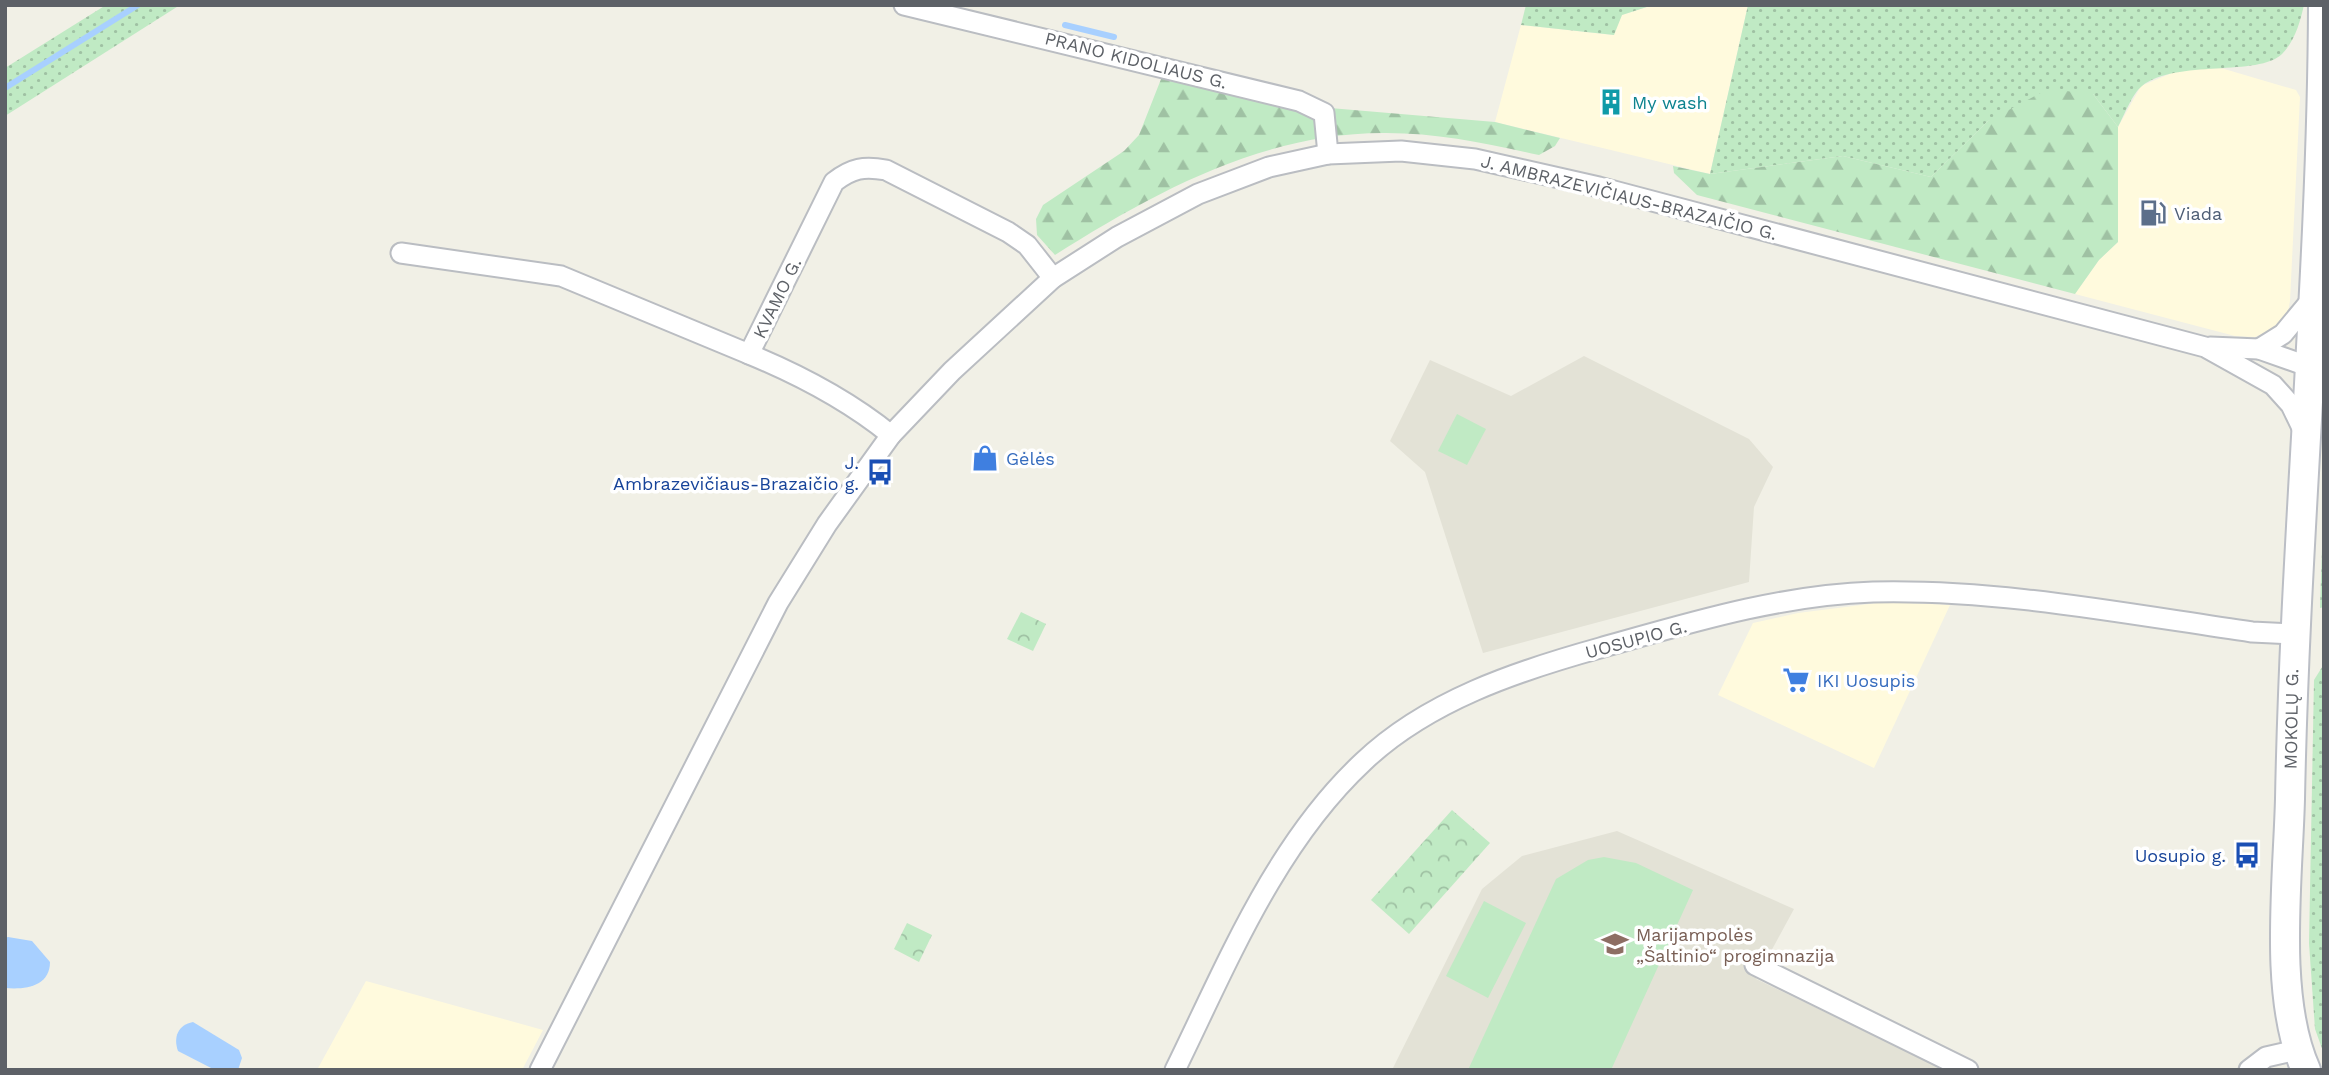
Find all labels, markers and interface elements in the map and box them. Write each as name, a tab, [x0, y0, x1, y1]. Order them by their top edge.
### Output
street label: PRANO KIDOLIAUS G.	[1043, 27, 1229, 93]
building icon: My wash	[1596, 87, 1626, 117]
place label: My wash	[1632, 92, 1708, 113]
street label: J. AMBRAZEVIČIAUS-BRAZAIČIO G.	[1479, 150, 1779, 244]
fuel station icon: Viada	[2138, 198, 2168, 228]
place label: Viada	[2174, 203, 2222, 224]
street label: KVAMO G.	[748, 254, 806, 342]
shop icon: Gėlės	[970, 443, 1000, 473]
place label: Gėlės	[1006, 448, 1055, 469]
place label: J. Ambrazevičiaus-Brazaičio g.	[613, 452, 859, 494]
bus stop icon: J. Ambrazevičiaus-Brazaičio g.	[865, 457, 895, 487]
street label: UOSUPIO G.	[1583, 615, 1689, 663]
supermarket icon: IKI Uosupis	[1781, 665, 1811, 695]
street label: MOKOLŲ G.	[2280, 668, 2302, 770]
place label: IKI Uosupis	[1817, 670, 1915, 691]
bus stop icon: Uosupio g.	[2232, 840, 2262, 870]
place label: Uosupio g.	[2135, 845, 2226, 866]
place label: Marijampolės „Šaltinio“ progimnazija	[1636, 924, 1835, 966]
school or university icon: Marijampolės „Šaltinio“ progimnazija	[1600, 929, 1630, 959]

